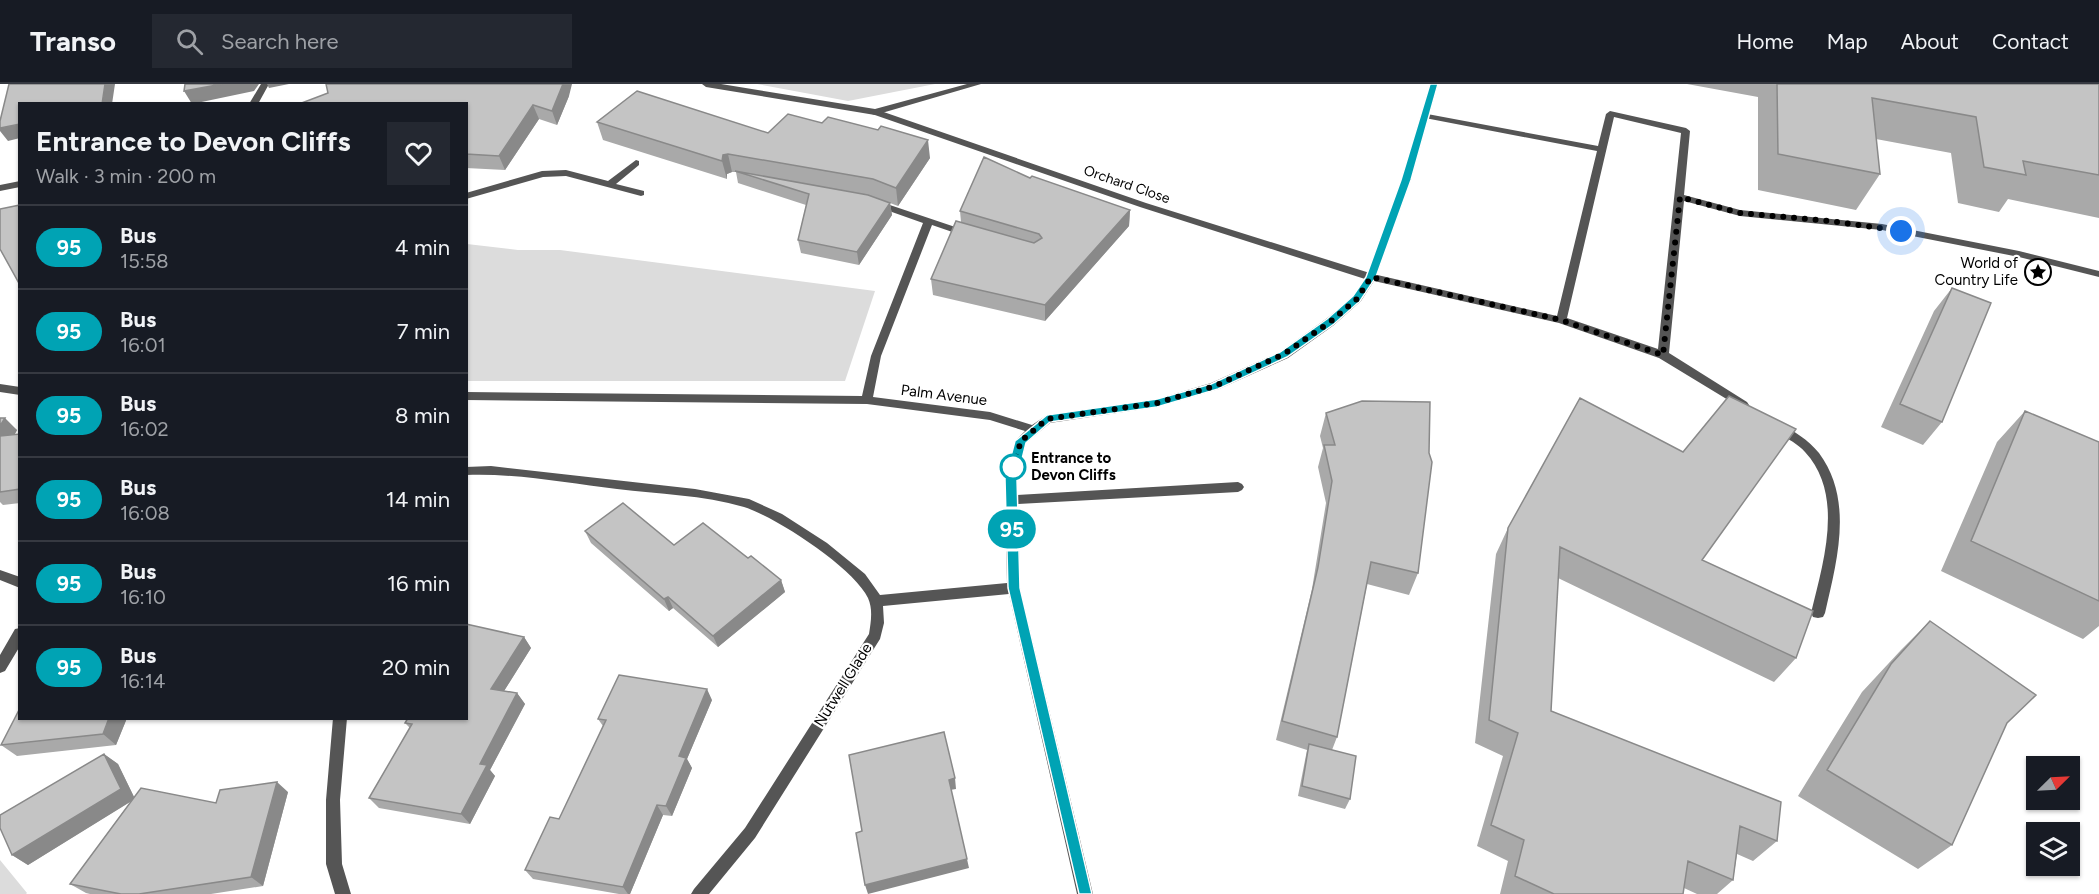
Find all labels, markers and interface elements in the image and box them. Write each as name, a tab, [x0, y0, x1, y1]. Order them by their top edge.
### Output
search box	[152, 14, 572, 68]
text: Transo	[30, 24, 116, 58]
icon: search	[173, 25, 206, 58]
text: Search here	[221, 28, 339, 55]
text: Home	[1737, 29, 1794, 54]
text: Map	[1827, 29, 1868, 54]
text: About	[1901, 29, 1959, 54]
text: Contact	[1992, 29, 2069, 54]
button: heart	[387, 122, 450, 185]
text: Entrance to Devon Cliffs	[36, 124, 351, 158]
street label: Orchard Close	[1082, 162, 1172, 207]
text: Walk · 3 min · 200 m	[36, 164, 216, 188]
your location	[1886, 216, 1916, 246]
text: Bus	[120, 222, 156, 249]
text: 4 min	[395, 234, 450, 261]
text: 95	[57, 235, 81, 260]
text: 15:58	[120, 249, 169, 273]
place label: World of Country Life	[1934, 254, 2018, 289]
place icon: World of Country Life	[2023, 257, 2053, 287]
text: Bus	[120, 306, 156, 333]
text: 7 min	[397, 318, 450, 345]
text: 95	[57, 319, 81, 344]
text: 16:01	[120, 333, 166, 357]
street label: Palm Avenue	[900, 381, 988, 409]
text: Bus	[120, 390, 156, 417]
text: 8 min	[395, 402, 450, 429]
text: 95	[57, 403, 81, 428]
text: 16:02	[120, 417, 169, 441]
place label: Entrance to Devon Cliffs	[1031, 449, 1116, 484]
marker: Entrance to Devon Cliffs	[1000, 454, 1026, 480]
text: Bus	[120, 474, 156, 501]
text: 14 min	[386, 486, 450, 513]
text: 95	[57, 487, 81, 512]
text: 16:08	[120, 501, 170, 525]
line badge: 95	[985, 510, 1039, 548]
text: 95	[1000, 517, 1024, 542]
text: Bus	[120, 558, 156, 585]
text: 16 min	[387, 570, 450, 597]
text: 95	[57, 571, 81, 596]
text: 16:10	[120, 585, 166, 609]
street label: Nutwell Glade	[810, 640, 876, 730]
text: Bus	[120, 642, 156, 669]
text: 20 min	[382, 654, 450, 681]
text: 95	[57, 655, 81, 680]
text: 16:14	[120, 669, 165, 693]
north arrow	[2026, 756, 2080, 810]
map controls	[2026, 756, 2080, 876]
button: layers	[2026, 822, 2080, 876]

